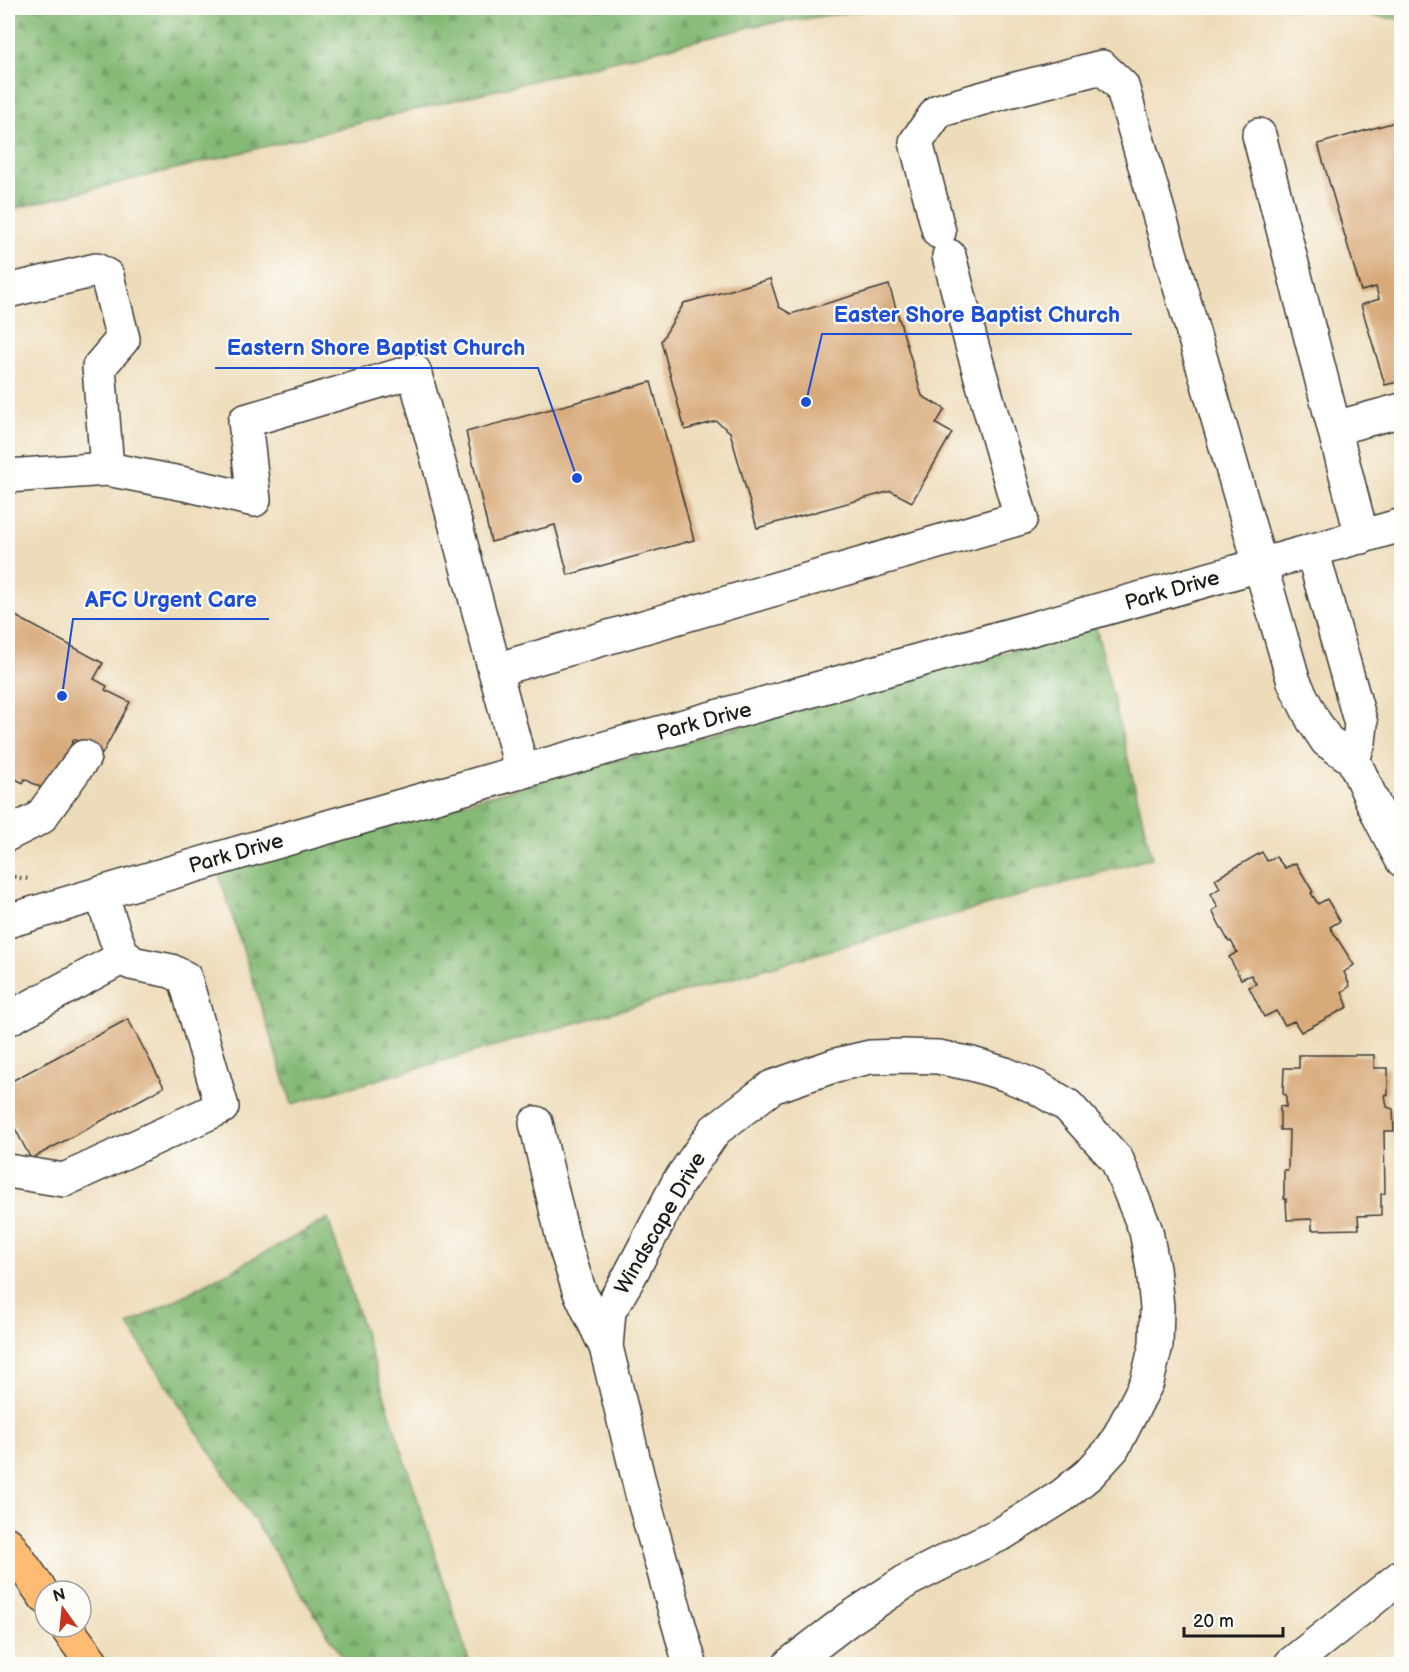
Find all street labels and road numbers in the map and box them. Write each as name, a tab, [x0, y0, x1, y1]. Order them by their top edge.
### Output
street label: Park Drive	[1122, 565, 1222, 616]
street label: Park Drive	[654, 697, 754, 746]
street label: Park Drive	[186, 828, 286, 879]
street label: Windscape Drive	[610, 1148, 711, 1299]

